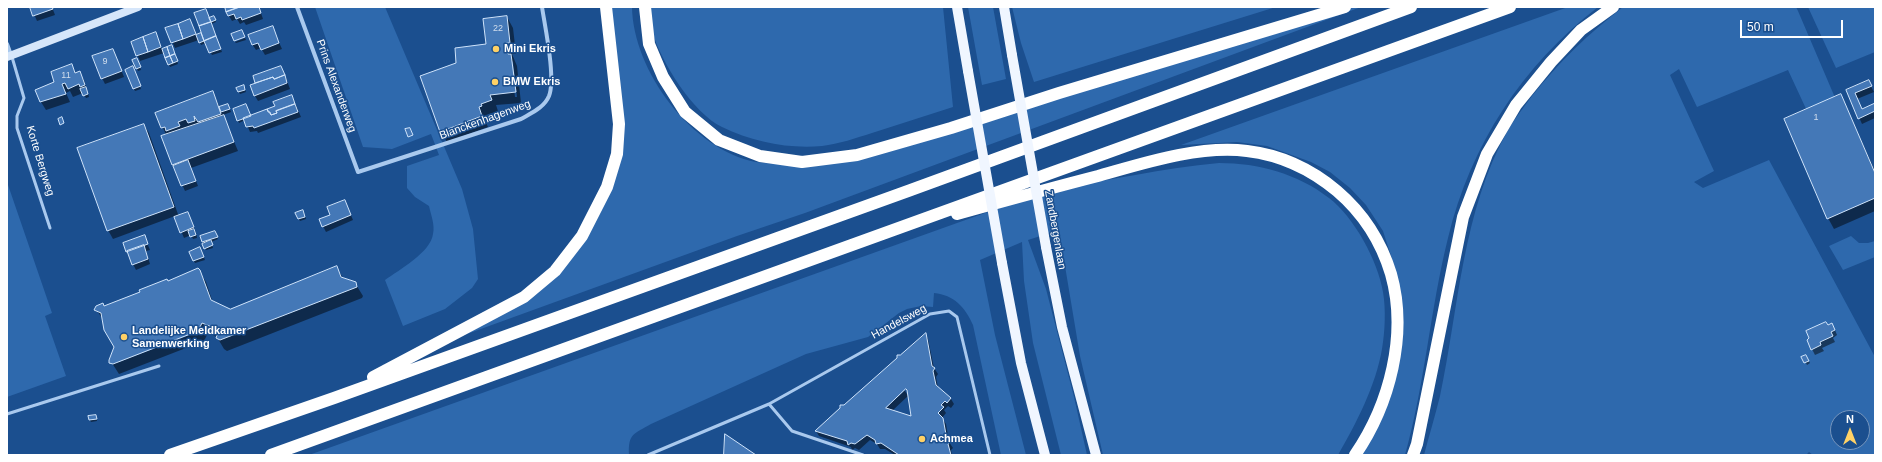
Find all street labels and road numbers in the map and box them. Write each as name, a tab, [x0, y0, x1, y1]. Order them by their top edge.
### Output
street label: Prins Alexanderweg	[313, 38, 359, 134]
street label: Blanckenhagenweg	[438, 97, 532, 143]
street label: Korte Bergweg	[23, 124, 57, 198]
street label: Zandbergenlaan	[1042, 189, 1068, 271]
street label: Handelsweg	[869, 302, 929, 342]

